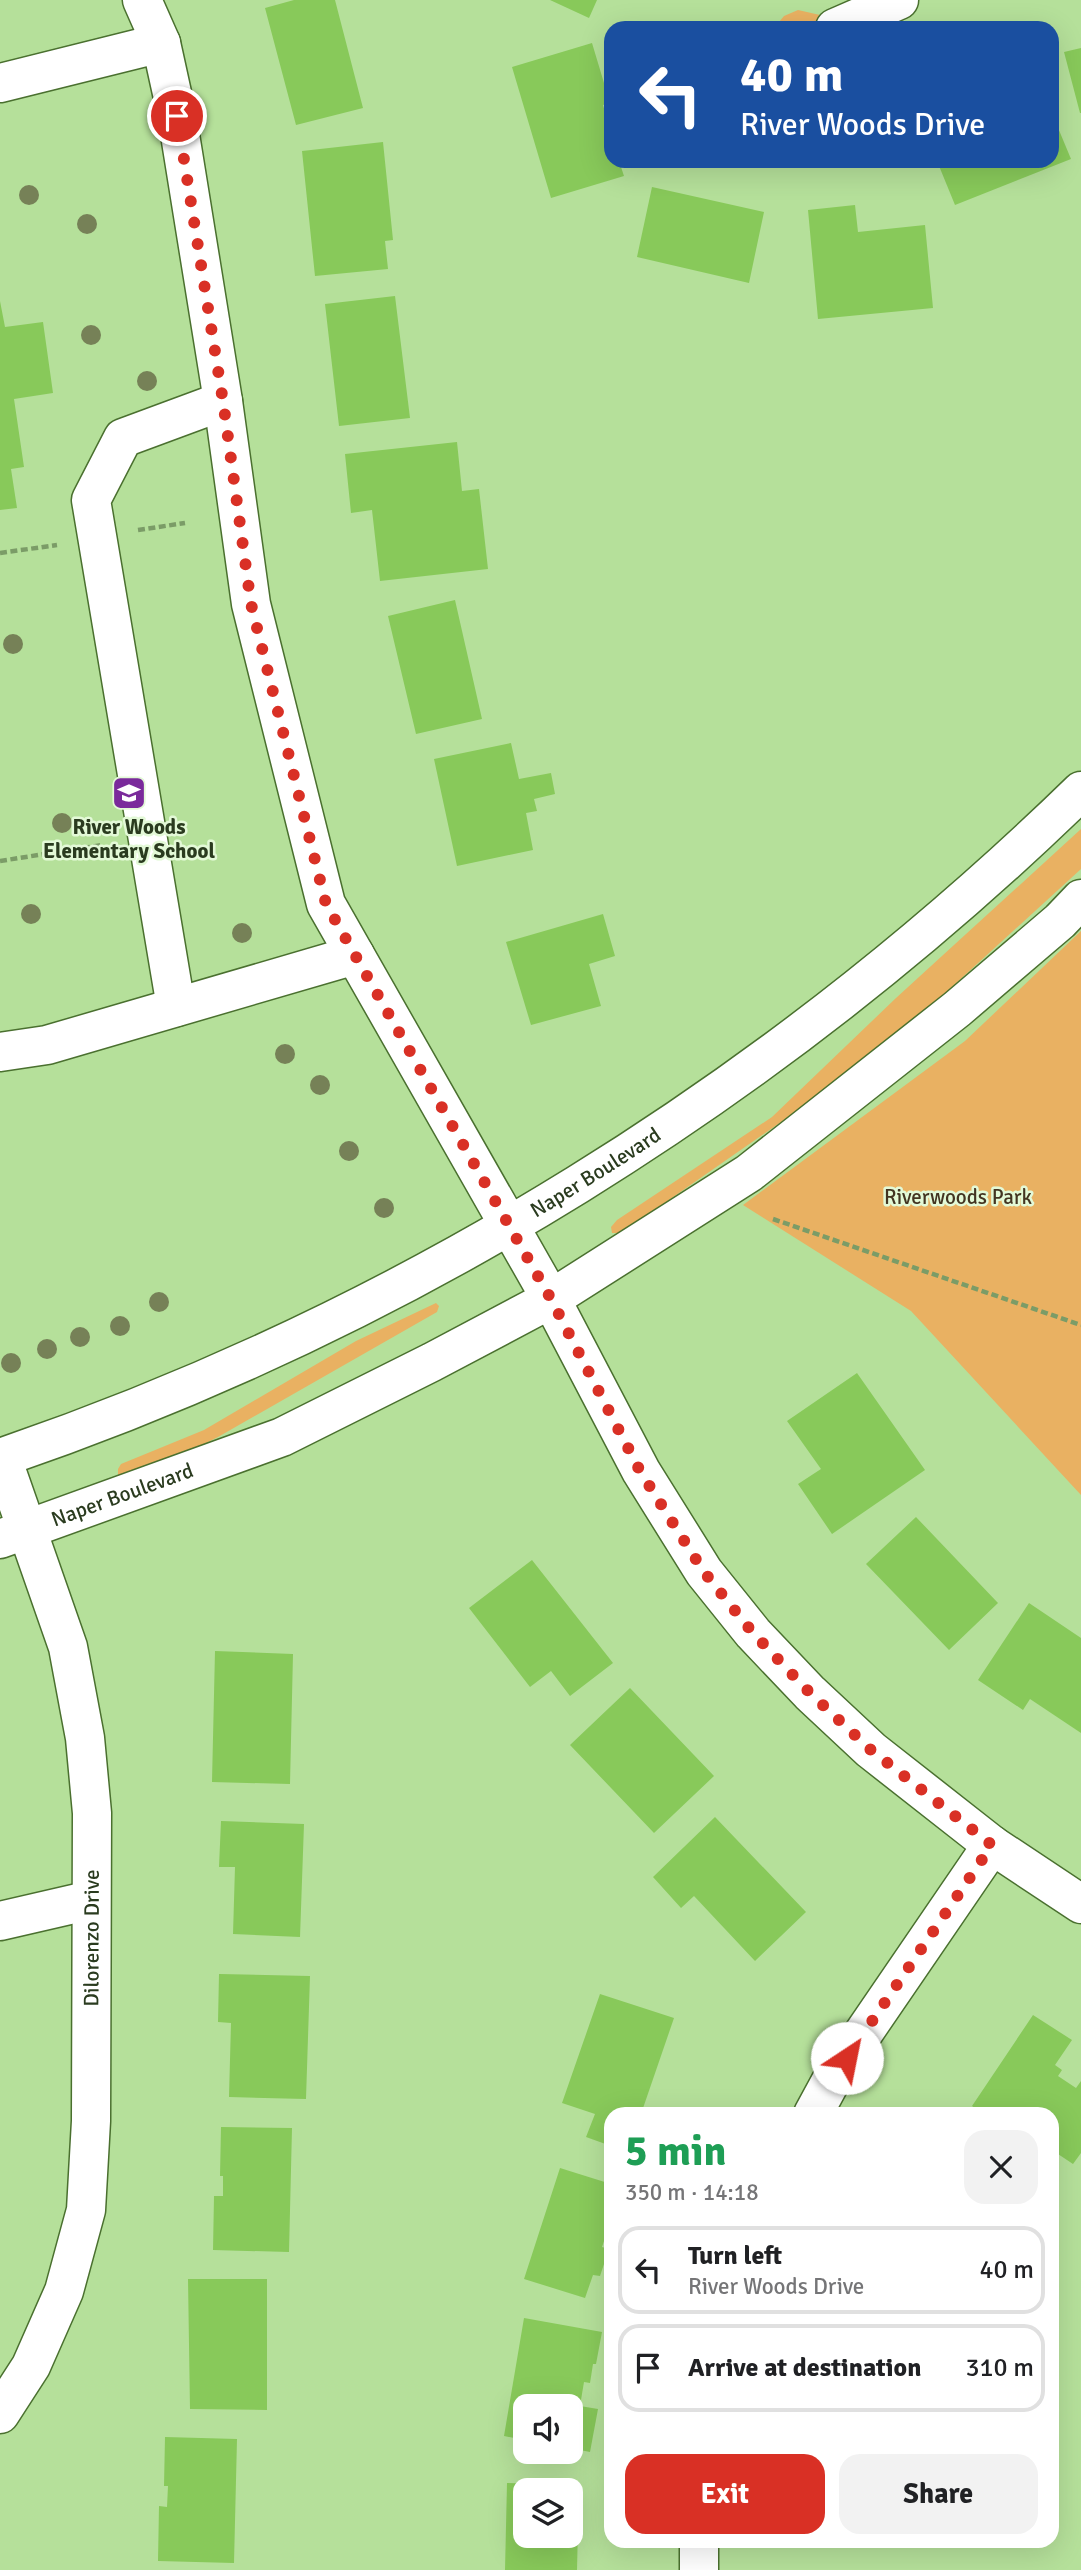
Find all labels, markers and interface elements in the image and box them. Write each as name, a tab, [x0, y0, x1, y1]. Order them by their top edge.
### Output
text: 40 m	[740, 45, 843, 105]
icon: left	[625, 49, 716, 140]
pin	[147, 86, 207, 146]
icon: arrive	[158, 97, 196, 135]
text: River Woods Drive	[740, 105, 985, 144]
school or university icon: River Woods Elementary School	[110, 774, 148, 812]
place label: River Woods Elementary School	[43, 814, 215, 864]
street label: Naper Boulevard	[526, 1122, 666, 1223]
park label: Riverwoods Park	[884, 1184, 1033, 1210]
street label: Naper Boulevard	[48, 1457, 197, 1532]
street label: Dilorenzo Drive	[78, 1870, 105, 2007]
position arrow	[810, 2021, 884, 2095]
text: 5 min	[625, 2126, 726, 2177]
button: close	[964, 2130, 1038, 2204]
text: 350 m · 14:18	[625, 2178, 759, 2207]
text: Turn left	[688, 2240, 782, 2272]
icon: left	[629, 2251, 667, 2289]
text: 40 m	[979, 2254, 1034, 2286]
text: River Woods Drive	[688, 2272, 864, 2301]
icon: arrive	[629, 2349, 667, 2387]
text: Arrive at destination	[688, 2352, 921, 2384]
text: 310 m	[965, 2352, 1034, 2384]
map controls	[513, 2394, 583, 2548]
button: sound	[513, 2394, 583, 2464]
button: Exit	[625, 2454, 825, 2534]
button: Share	[839, 2454, 1038, 2534]
button: layers	[513, 2478, 583, 2548]

